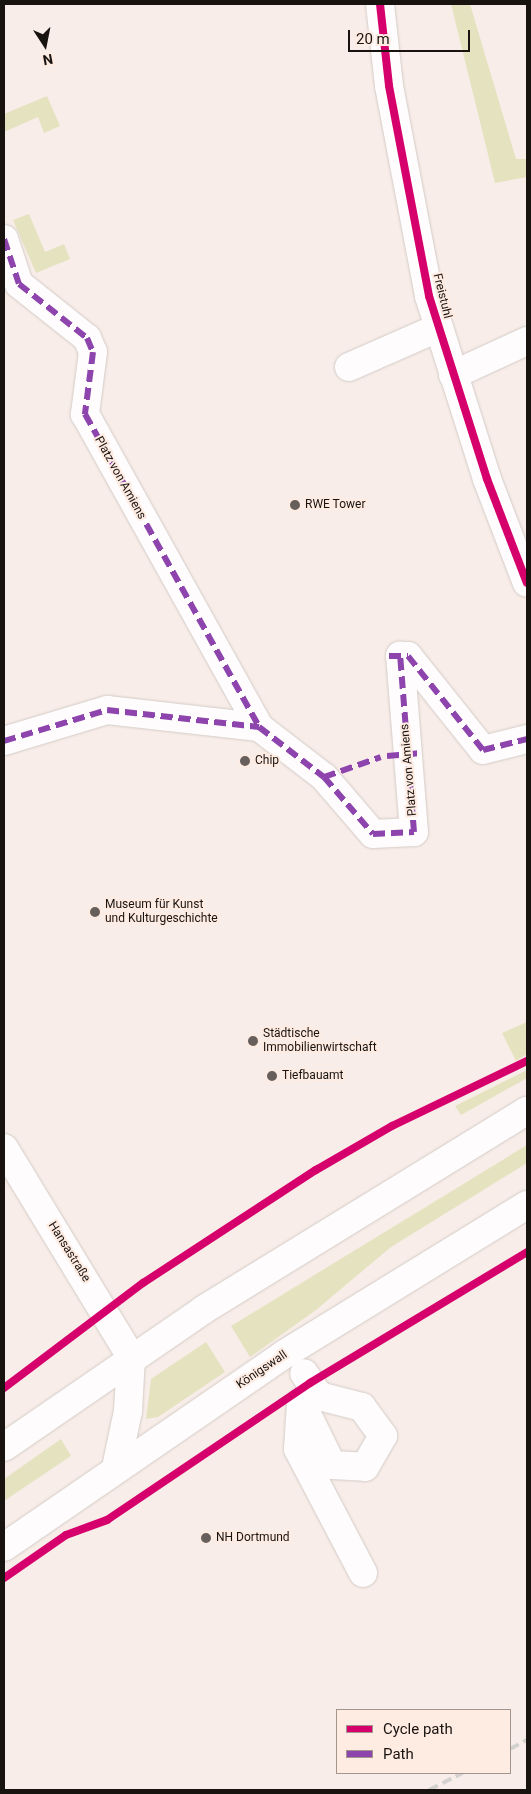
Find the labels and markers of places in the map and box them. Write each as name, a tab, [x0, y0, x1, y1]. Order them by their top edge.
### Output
place label: RWE Tower	[305, 498, 366, 512]
marker: RWE Tower	[289, 499, 301, 511]
place label: Chip	[255, 754, 279, 768]
marker: Chip	[239, 755, 251, 767]
place label: Museum für Kunst und Kulturgeschichte	[105, 898, 218, 926]
marker: Museum für Kunst und Kulturgeschichte	[89, 906, 101, 918]
place label: Städtische Immobilienwirtschaft	[263, 1027, 377, 1055]
marker: Städtische Immobilienwirtschaft	[247, 1035, 259, 1047]
place label: Tiefbauamt	[282, 1069, 343, 1083]
marker: Tiefbauamt	[266, 1070, 278, 1082]
place label: NH Dortmund	[216, 1531, 290, 1545]
marker: NH Dortmund	[200, 1532, 212, 1544]

